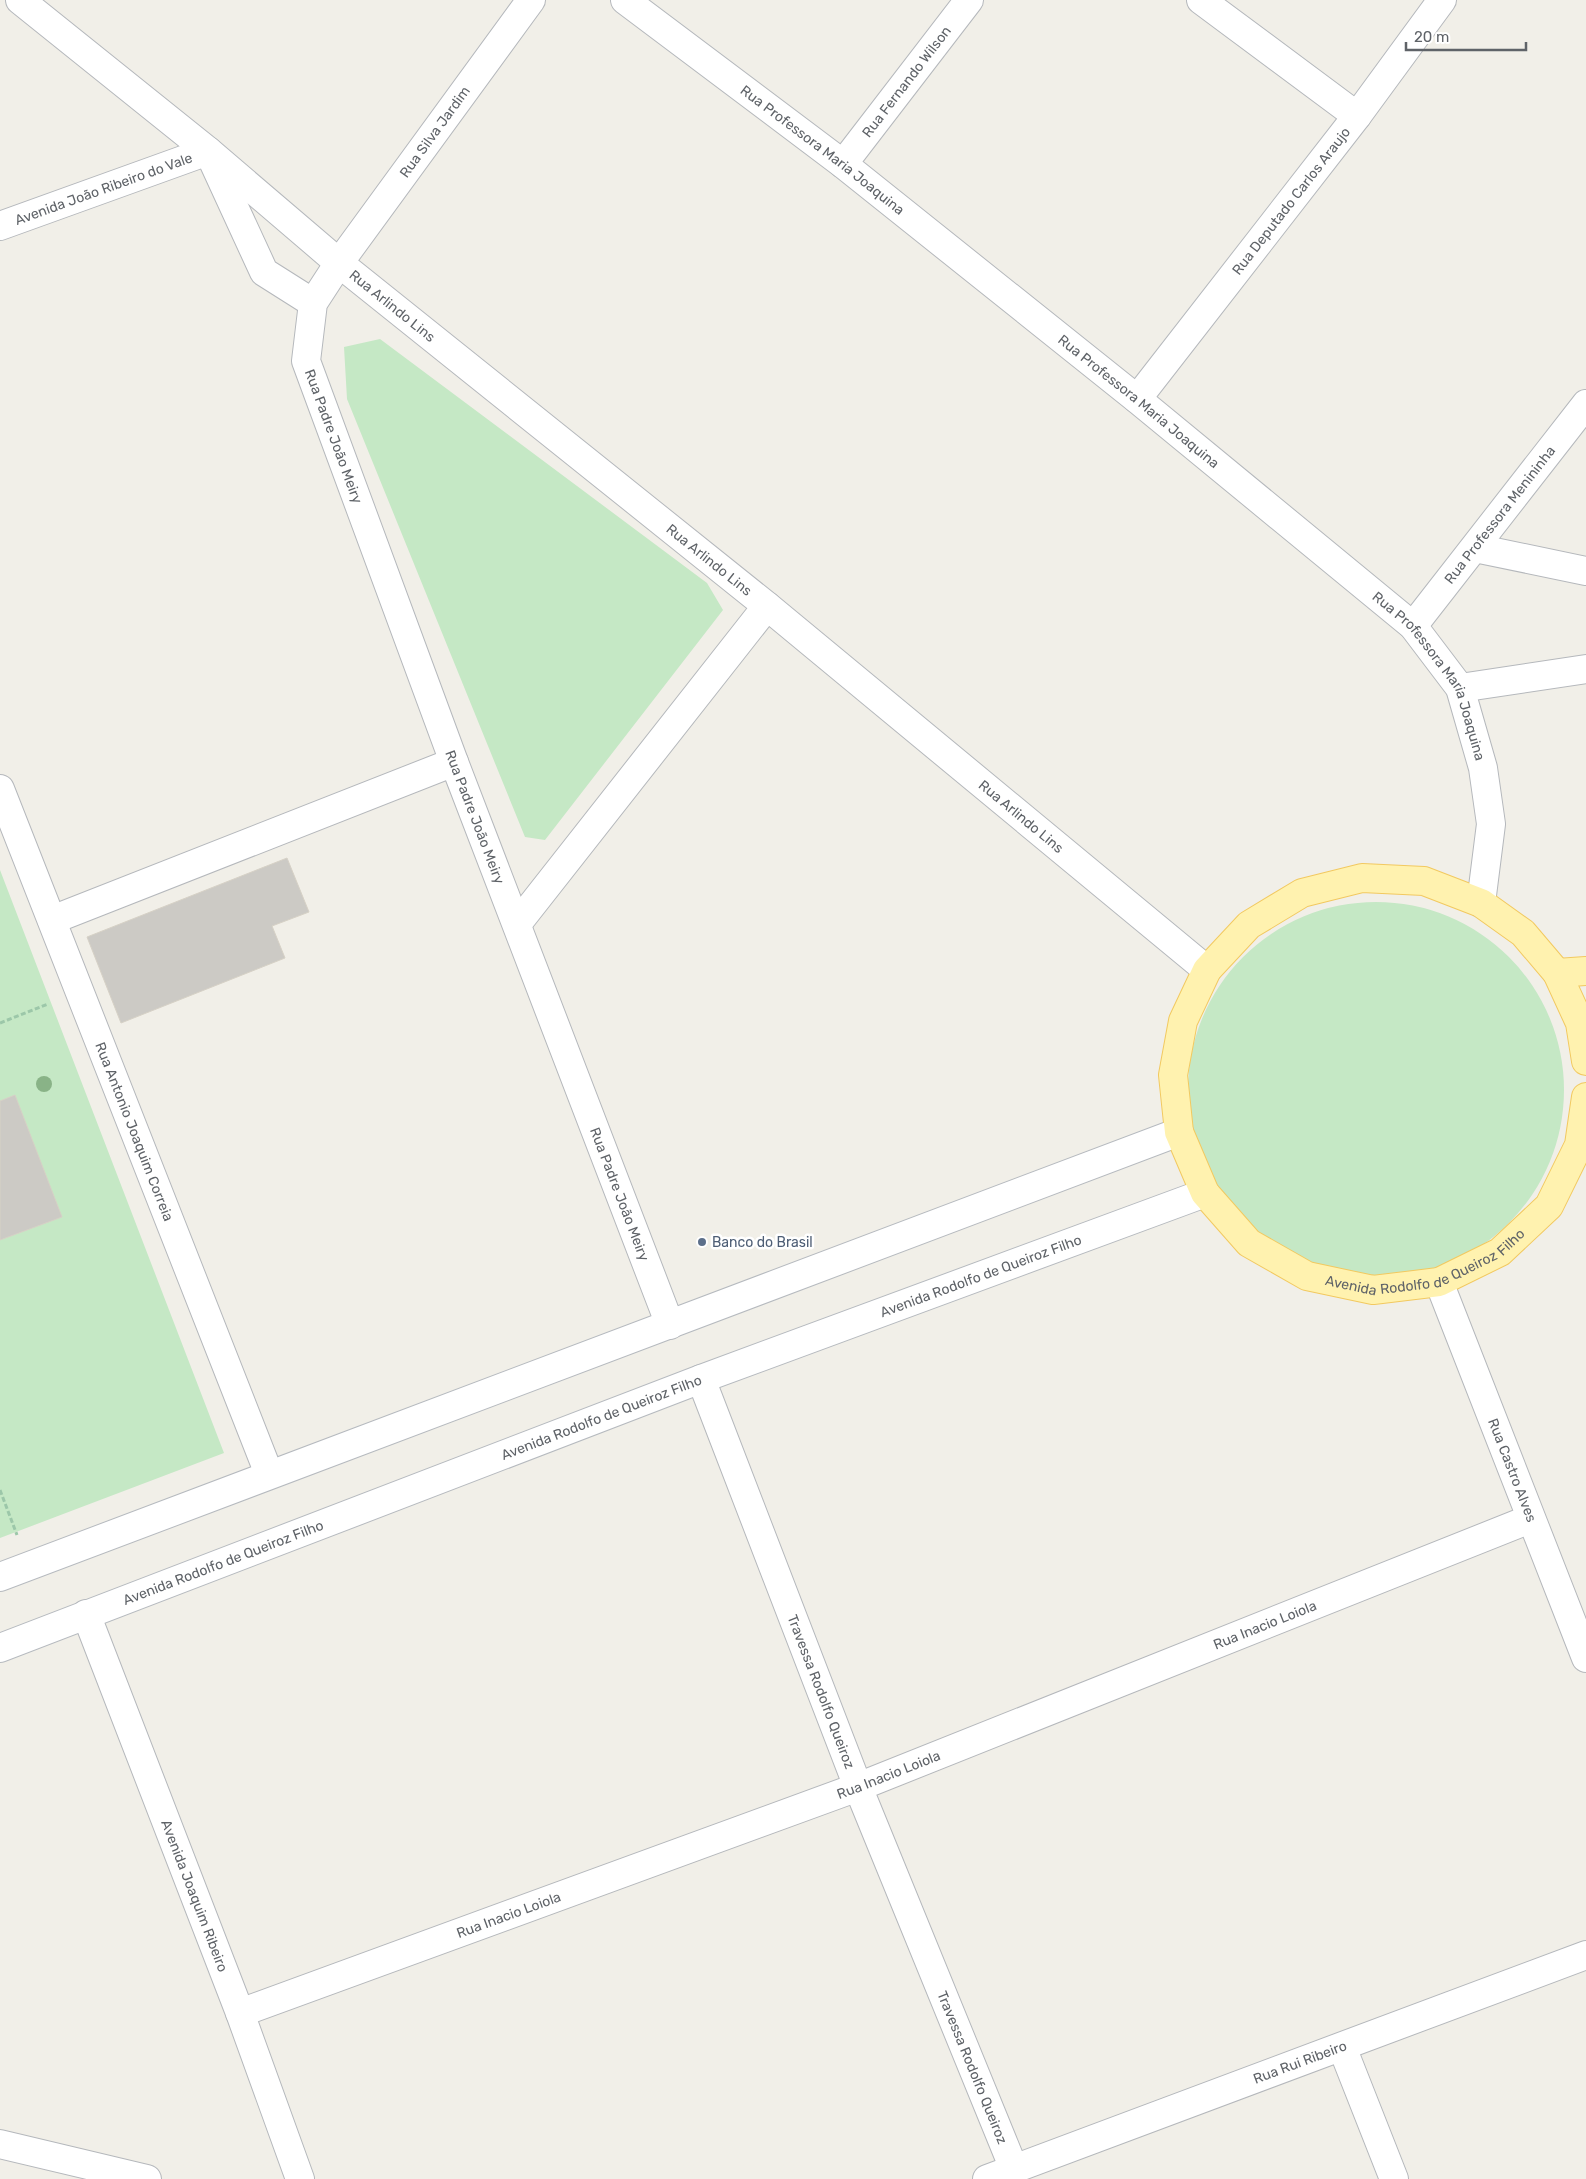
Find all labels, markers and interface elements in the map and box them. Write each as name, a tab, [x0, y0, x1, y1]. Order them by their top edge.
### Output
scale bar	[1406, 20, 1526, 52]
street label: Rua Fernando Wilson	[858, 22, 955, 141]
text: 20 m	[1414, 28, 1449, 46]
street label: Rua Professora Maria Joaquina	[737, 81, 908, 218]
street label: Rua Silva Jardim	[396, 83, 474, 181]
street label: Rua Deputado Carlos Araujo	[1228, 124, 1354, 278]
street label: Avenida João Ribeiro do Vale	[12, 149, 195, 228]
street label: Rua Arlindo Lins	[346, 266, 439, 345]
street label: Rua Professora Maria Joaquina	[1055, 331, 1223, 472]
street label: Rua Padre João Meiry	[301, 367, 366, 506]
street label: Rua Professora Menininha	[1441, 442, 1559, 587]
street label: Rua Arlindo Lins	[663, 520, 756, 599]
street label: Rua Professora Maria Joaquina	[1369, 588, 1489, 762]
street label: Rua Padre João Meiry	[442, 748, 508, 886]
street label: Rua Arlindo Lins	[975, 776, 1067, 856]
street label: Rua Antonio Joaquim Correia	[92, 1040, 177, 1223]
street label: Rua Padre João Meiry	[586, 1125, 653, 1264]
street label: Avenida Rodolfo de Queiroz Filho	[1324, 1225, 1528, 1299]
street label: Avenida Rodolfo de Queiroz Filho	[878, 1231, 1084, 1321]
place label: Banco do Brasil	[712, 1234, 813, 1251]
marker: Banco do Brasil	[696, 1236, 708, 1248]
street label: Avenida Rodolfo de Queiroz Filho	[499, 1371, 704, 1463]
street label: Rua Castro Alves	[1485, 1416, 1541, 1524]
street label: Avenida Rodolfo de Queiroz Filho	[120, 1516, 326, 1609]
street label: Rua Inacio Loiola	[1211, 1597, 1319, 1653]
street label: Travessa Rodolfo Queiroz	[784, 1612, 859, 1771]
street label: Rua Inacio Loiola	[834, 1747, 943, 1803]
street label: Avenida Joaquim Ribeiro	[158, 1817, 232, 1974]
street label: Rua Inacio Loiola	[454, 1888, 563, 1942]
street label: Travessa Rodolfo Queiroz	[934, 1988, 1011, 2146]
street label: Rua Rui Ribeiro	[1251, 2037, 1349, 2087]

